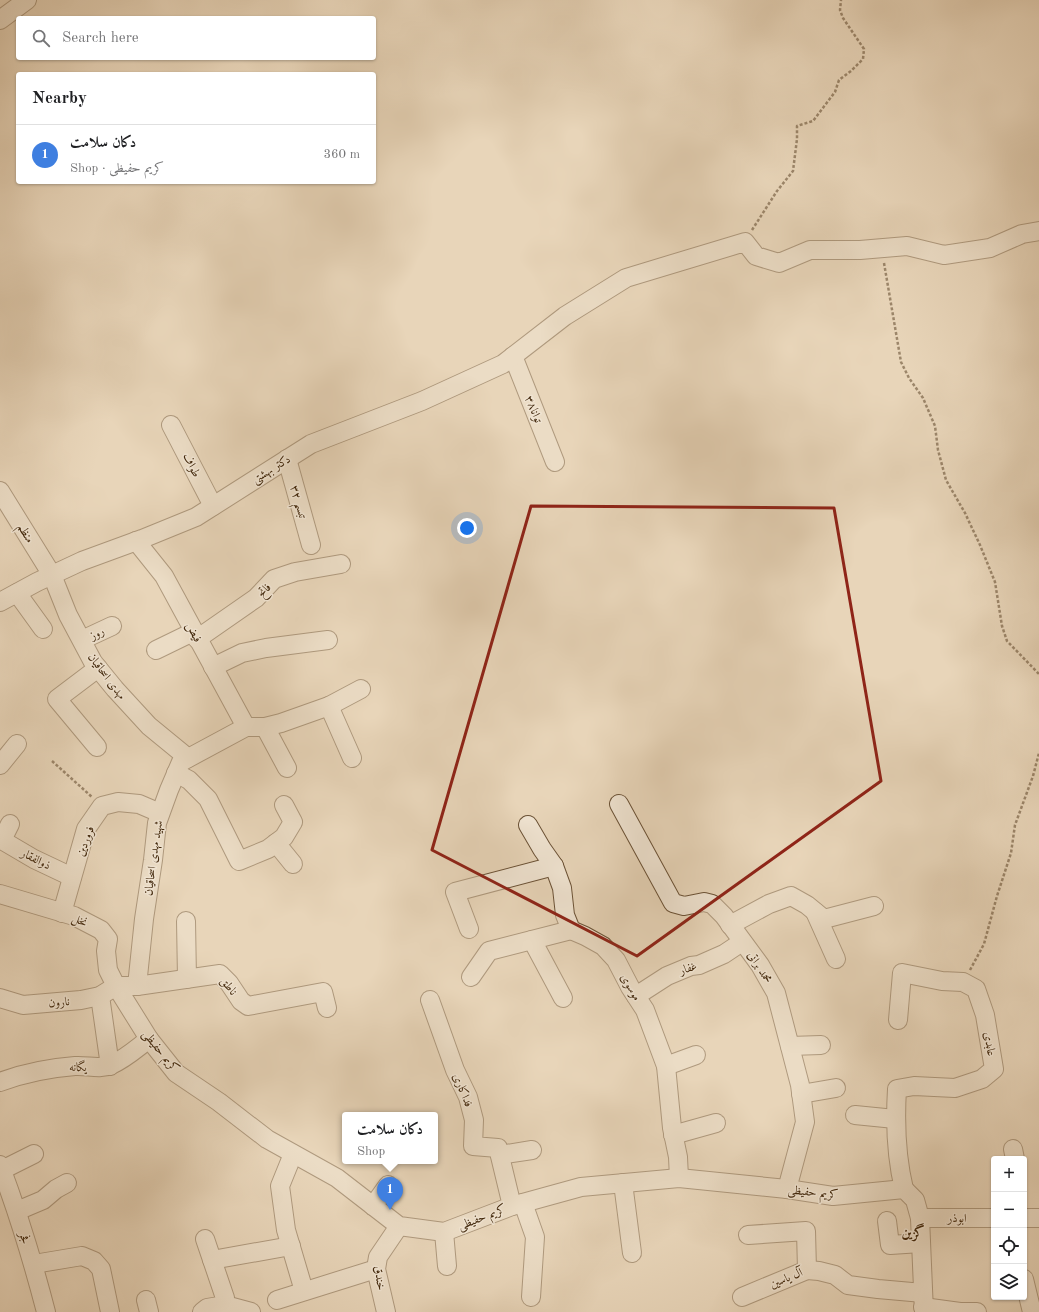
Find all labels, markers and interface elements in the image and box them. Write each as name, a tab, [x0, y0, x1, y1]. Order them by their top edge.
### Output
search box	[16, 16, 376, 60]
icon: search	[30, 27, 52, 49]
text: Search here	[62, 31, 139, 46]
text: Nearby	[32, 90, 87, 107]
text: دکان سلامت	[70, 136, 136, 151]
text: 1	[41, 148, 49, 161]
text: 360 m	[323, 148, 360, 161]
text: Shop · کریم حفیظی	[70, 162, 164, 175]
street label: توانا۳۸	[521, 394, 544, 426]
street label: طواف	[179, 451, 202, 480]
street label: دکتر بهشتی	[250, 453, 294, 488]
street label: تبسم ۳۲	[283, 484, 309, 522]
your location	[457, 518, 477, 538]
street label: منظم	[11, 522, 36, 548]
street label: فاتح	[255, 581, 276, 602]
street label: فیض	[182, 621, 203, 645]
street label: روز	[87, 625, 107, 644]
street label: مهدی اسحاقیان	[84, 651, 128, 703]
street label: شهید مهدی اسحاقیان	[143, 820, 166, 897]
street label: فروردین	[75, 825, 98, 858]
street label: ذوالفقار	[17, 847, 52, 873]
street label: نخل	[69, 911, 90, 932]
street label: محمد براتی	[745, 950, 774, 985]
street label: غفار	[677, 960, 699, 978]
street label: موسوی	[617, 972, 643, 1004]
street label: ناطق	[217, 975, 239, 998]
street label: نارون	[48, 996, 70, 1011]
street label: کریم حفیظی	[137, 1027, 182, 1078]
street label: عابدی	[981, 1031, 997, 1057]
street label: یگانه	[69, 1059, 88, 1075]
street label: فداکاری	[450, 1072, 475, 1109]
popup	[342, 1112, 438, 1164]
text: دکان سلامت	[357, 1123, 423, 1138]
text: Shop	[357, 1145, 385, 1158]
map controls	[991, 1156, 1027, 1300]
button: +	[991, 1156, 1027, 1192]
pin: 1	[377, 1177, 403, 1210]
street label: کریم حفیظی	[787, 1182, 839, 1206]
button: −	[991, 1192, 1027, 1228]
street label: کریم حفیظی	[456, 1201, 510, 1236]
street label: ابوذر	[946, 1213, 967, 1226]
district label: گزین	[902, 1223, 924, 1242]
button: locate	[991, 1228, 1027, 1264]
street label: فجر	[15, 1229, 33, 1246]
street label: آل یاسین	[767, 1263, 806, 1292]
button: layers	[991, 1264, 1027, 1300]
street label: خندق	[371, 1265, 387, 1291]

